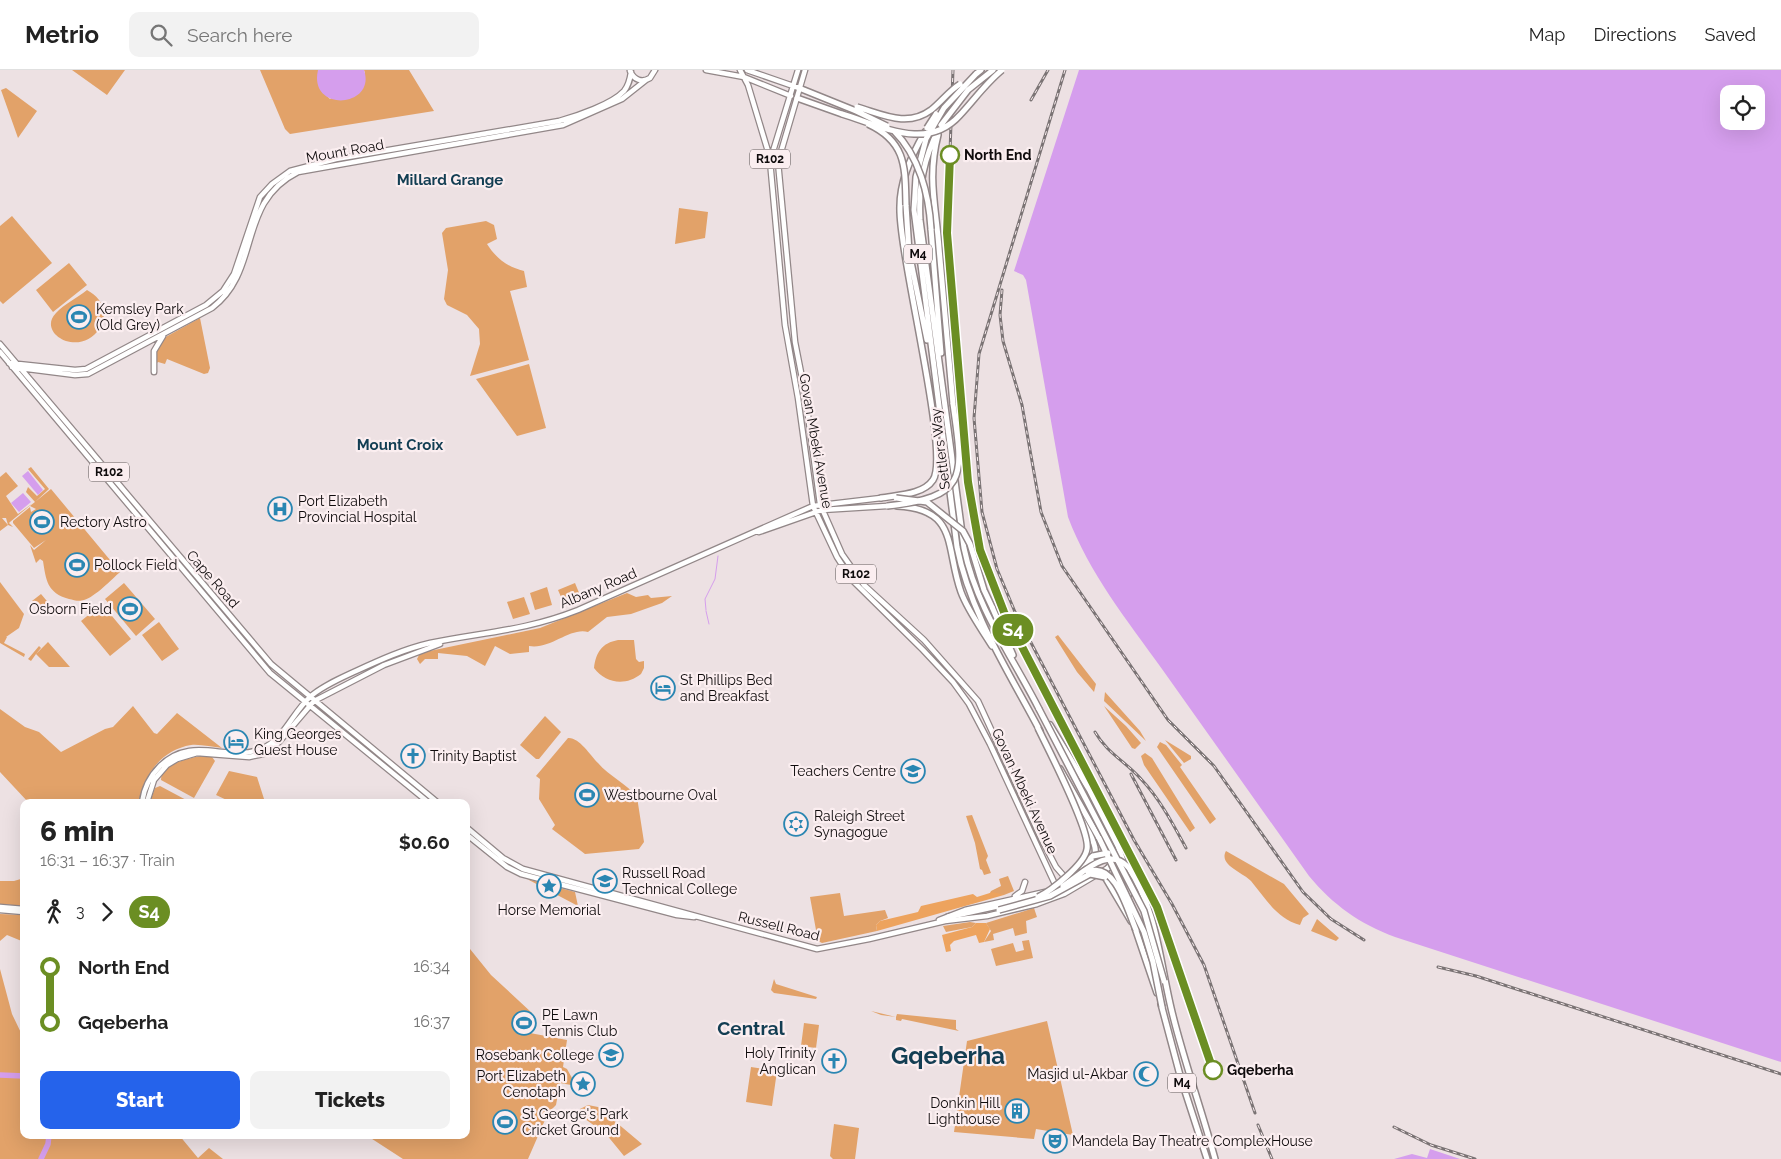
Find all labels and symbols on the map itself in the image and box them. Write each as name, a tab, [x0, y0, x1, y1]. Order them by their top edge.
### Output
street label: Mount Road	[305, 136, 385, 166]
marker: North End	[940, 145, 960, 165]
place label: North End	[964, 147, 1032, 163]
road number: R102	[750, 150, 790, 168]
district label: Millard Grange	[397, 171, 503, 189]
road number: M4	[904, 244, 932, 263]
place label: Kemsley Park (Old Grey)	[96, 301, 184, 333]
sports icon: Kemsley Park (Old Grey)	[66, 304, 92, 330]
street label: Govan Mbeki Avenue	[796, 372, 836, 510]
street label: Settlers Way	[927, 407, 953, 491]
district label: Mount Croix	[357, 436, 443, 454]
road number: R102	[89, 462, 129, 482]
place label: Port Elizabeth Provincial Hospital	[298, 493, 417, 525]
hospital icon: Port Elizabeth Provincial Hospital	[267, 496, 293, 522]
sports icon: Rectory Astro	[29, 509, 55, 535]
place label: Rectory Astro	[60, 514, 147, 530]
street label: Cape Road	[184, 547, 242, 611]
sports icon: Pollock Field	[64, 552, 90, 578]
place label: Pollock Field	[94, 557, 178, 573]
road number: R102	[836, 564, 876, 584]
street label: Albany Road	[557, 565, 639, 611]
sports icon: Osborn Field	[117, 596, 143, 622]
place label: Osborn Field	[29, 601, 112, 617]
line badge: S4	[990, 614, 1036, 646]
place label: St Phillips Bed and Breakfast	[680, 672, 772, 704]
hotel icon: St Phillips Bed and Breakfast	[650, 675, 676, 701]
place label: King Georges Guest House	[254, 726, 342, 758]
street label: Govan Mbeki Avenue	[989, 726, 1061, 856]
hotel icon: King Georges Guest House	[223, 729, 249, 755]
church icon: Trinity Baptist	[400, 743, 426, 769]
place label: Trinity Baptist	[430, 748, 517, 764]
school or university icon: Teachers Centre	[900, 758, 926, 784]
place label: Teachers Centre	[790, 763, 896, 779]
sports icon: Westbourne Oval	[574, 782, 600, 808]
place label: Westbourne Oval	[604, 787, 717, 803]
place label: Raleigh Street Synagogue	[814, 808, 905, 840]
synagogue icon: Raleigh Street Synagogue	[783, 811, 809, 837]
place label: Russell Road Technical College	[622, 865, 737, 897]
school or university icon: Russell Road Technical College	[592, 868, 618, 894]
place icon: Horse Memorial	[536, 873, 562, 899]
place label: Horse Memorial	[498, 902, 601, 918]
street label: Russell Road	[737, 908, 821, 944]
place label: PE Lawn Tennis Club	[542, 1007, 618, 1039]
sports icon: PE Lawn Tennis Club	[511, 1010, 537, 1036]
district label: Central	[717, 1017, 786, 1039]
district label: Gqeberha	[891, 1041, 1005, 1070]
school or university icon: Rosebank College	[598, 1042, 624, 1068]
place label: Holy Trinity Anglican	[745, 1045, 816, 1077]
place label: Rosebank College	[476, 1047, 594, 1063]
church icon: Holy Trinity Anglican	[821, 1048, 847, 1074]
marker: Gqeberha	[1203, 1060, 1223, 1080]
mosque icon: Masjid ul-Akbar	[1133, 1061, 1159, 1087]
place label: Gqeberha	[1227, 1062, 1294, 1078]
place label: Masjid ul-Akbar	[1027, 1066, 1128, 1082]
place label: Port Elizabeth Cenotaph	[476, 1068, 566, 1100]
place icon: Port Elizabeth Cenotaph	[570, 1071, 596, 1097]
road number: M4	[1168, 1074, 1196, 1092]
place label: Donkin Hill Lighthouse	[928, 1095, 1000, 1127]
building icon: Donkin Hill Lighthouse	[1004, 1098, 1030, 1124]
place label: St George's Park Cricket Ground	[522, 1106, 629, 1138]
sports icon: St George's Park Cricket Ground	[492, 1109, 518, 1135]
theatre icon: Mandela Bay Theatre ComplexHouse	[1042, 1128, 1068, 1154]
place label: Mandela Bay Theatre ComplexHouse	[1072, 1133, 1313, 1149]

